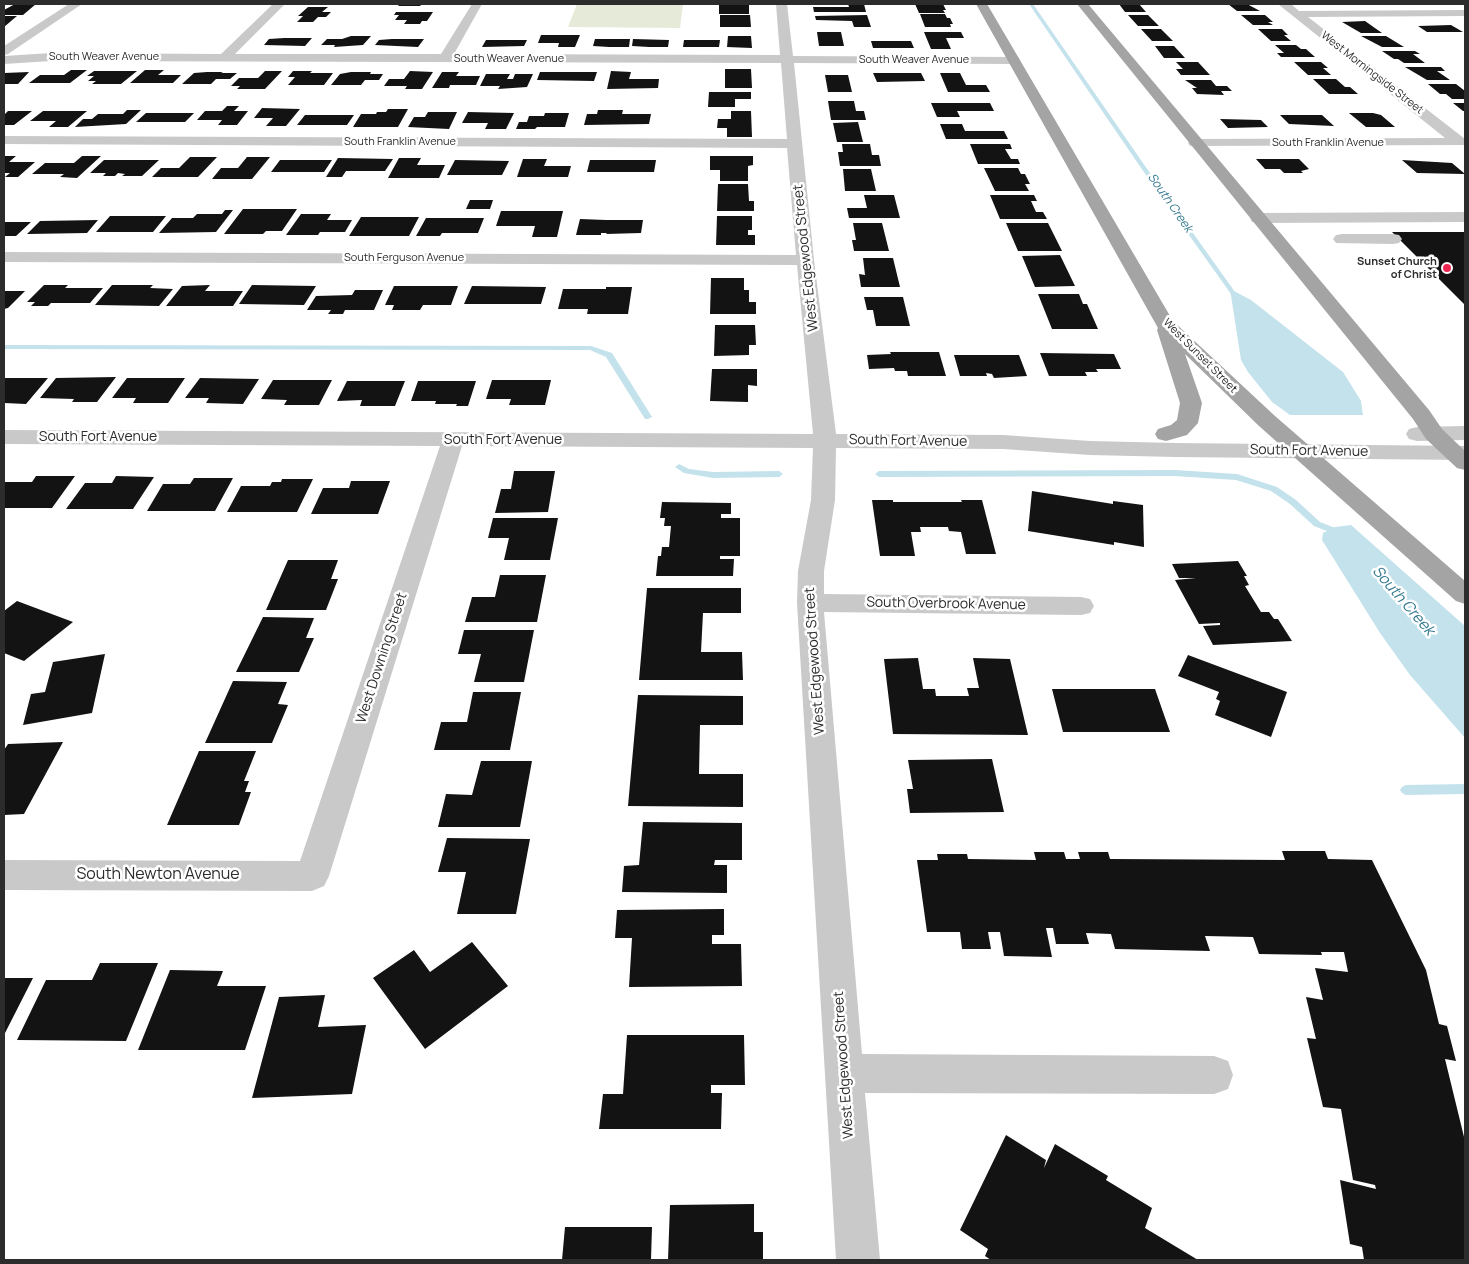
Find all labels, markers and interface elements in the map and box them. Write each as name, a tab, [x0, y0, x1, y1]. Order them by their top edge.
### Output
street label: West Morningside Street	[1318, 29, 1426, 117]
street label: South Weaver Avenue	[49, 50, 159, 64]
street label: South Weaver Avenue	[454, 52, 564, 66]
street label: South Weaver Avenue	[859, 53, 969, 67]
street label: South Franklin Avenue	[344, 135, 456, 149]
street label: South Franklin Avenue	[1272, 136, 1384, 150]
water label: South Creek	[1144, 171, 1196, 235]
street label: West Edgewood Street	[790, 184, 822, 332]
street label: South Ferguson Avenue	[344, 251, 464, 265]
place label: Sunset Church of Christ	[1357, 255, 1437, 281]
marker: Sunset Church of Christ	[1441, 262, 1453, 274]
street label: West Sunset Street	[1160, 316, 1240, 396]
street label: South Fort Avenue	[39, 429, 157, 445]
street label: South Fort Avenue	[444, 432, 562, 448]
street label: South Fort Avenue	[849, 432, 967, 450]
street label: South Fort Avenue	[1250, 442, 1368, 460]
water label: South Creek	[1368, 563, 1438, 639]
street label: West Edgewood Street	[801, 587, 829, 735]
street label: West Downing Street	[353, 591, 411, 725]
street label: South Overbrook Avenue	[866, 594, 1026, 614]
street label: South Newton Avenue	[76, 865, 240, 885]
street label: West Edgewood Street	[830, 991, 858, 1139]

